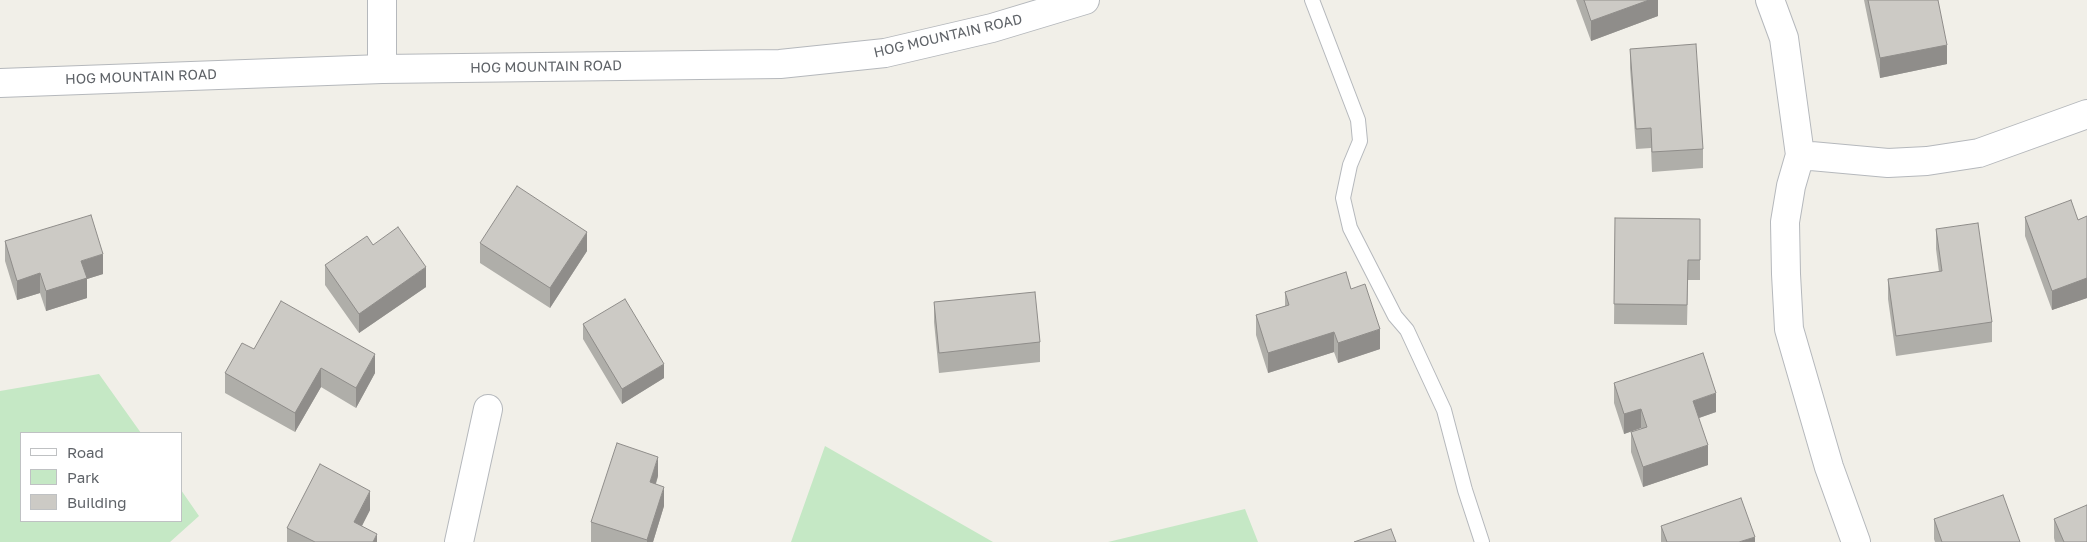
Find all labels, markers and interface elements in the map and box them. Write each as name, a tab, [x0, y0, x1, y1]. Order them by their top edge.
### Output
street label: HOG MOUNTAIN ROAD	[872, 11, 1024, 61]
street label: HOG MOUNTAIN ROAD	[470, 57, 622, 77]
street label: HOG MOUNTAIN ROAD	[65, 66, 217, 88]
legend	[20, 432, 182, 522]
text: Road	[67, 443, 104, 461]
text: Park	[67, 468, 99, 486]
text: Building	[67, 493, 127, 511]

